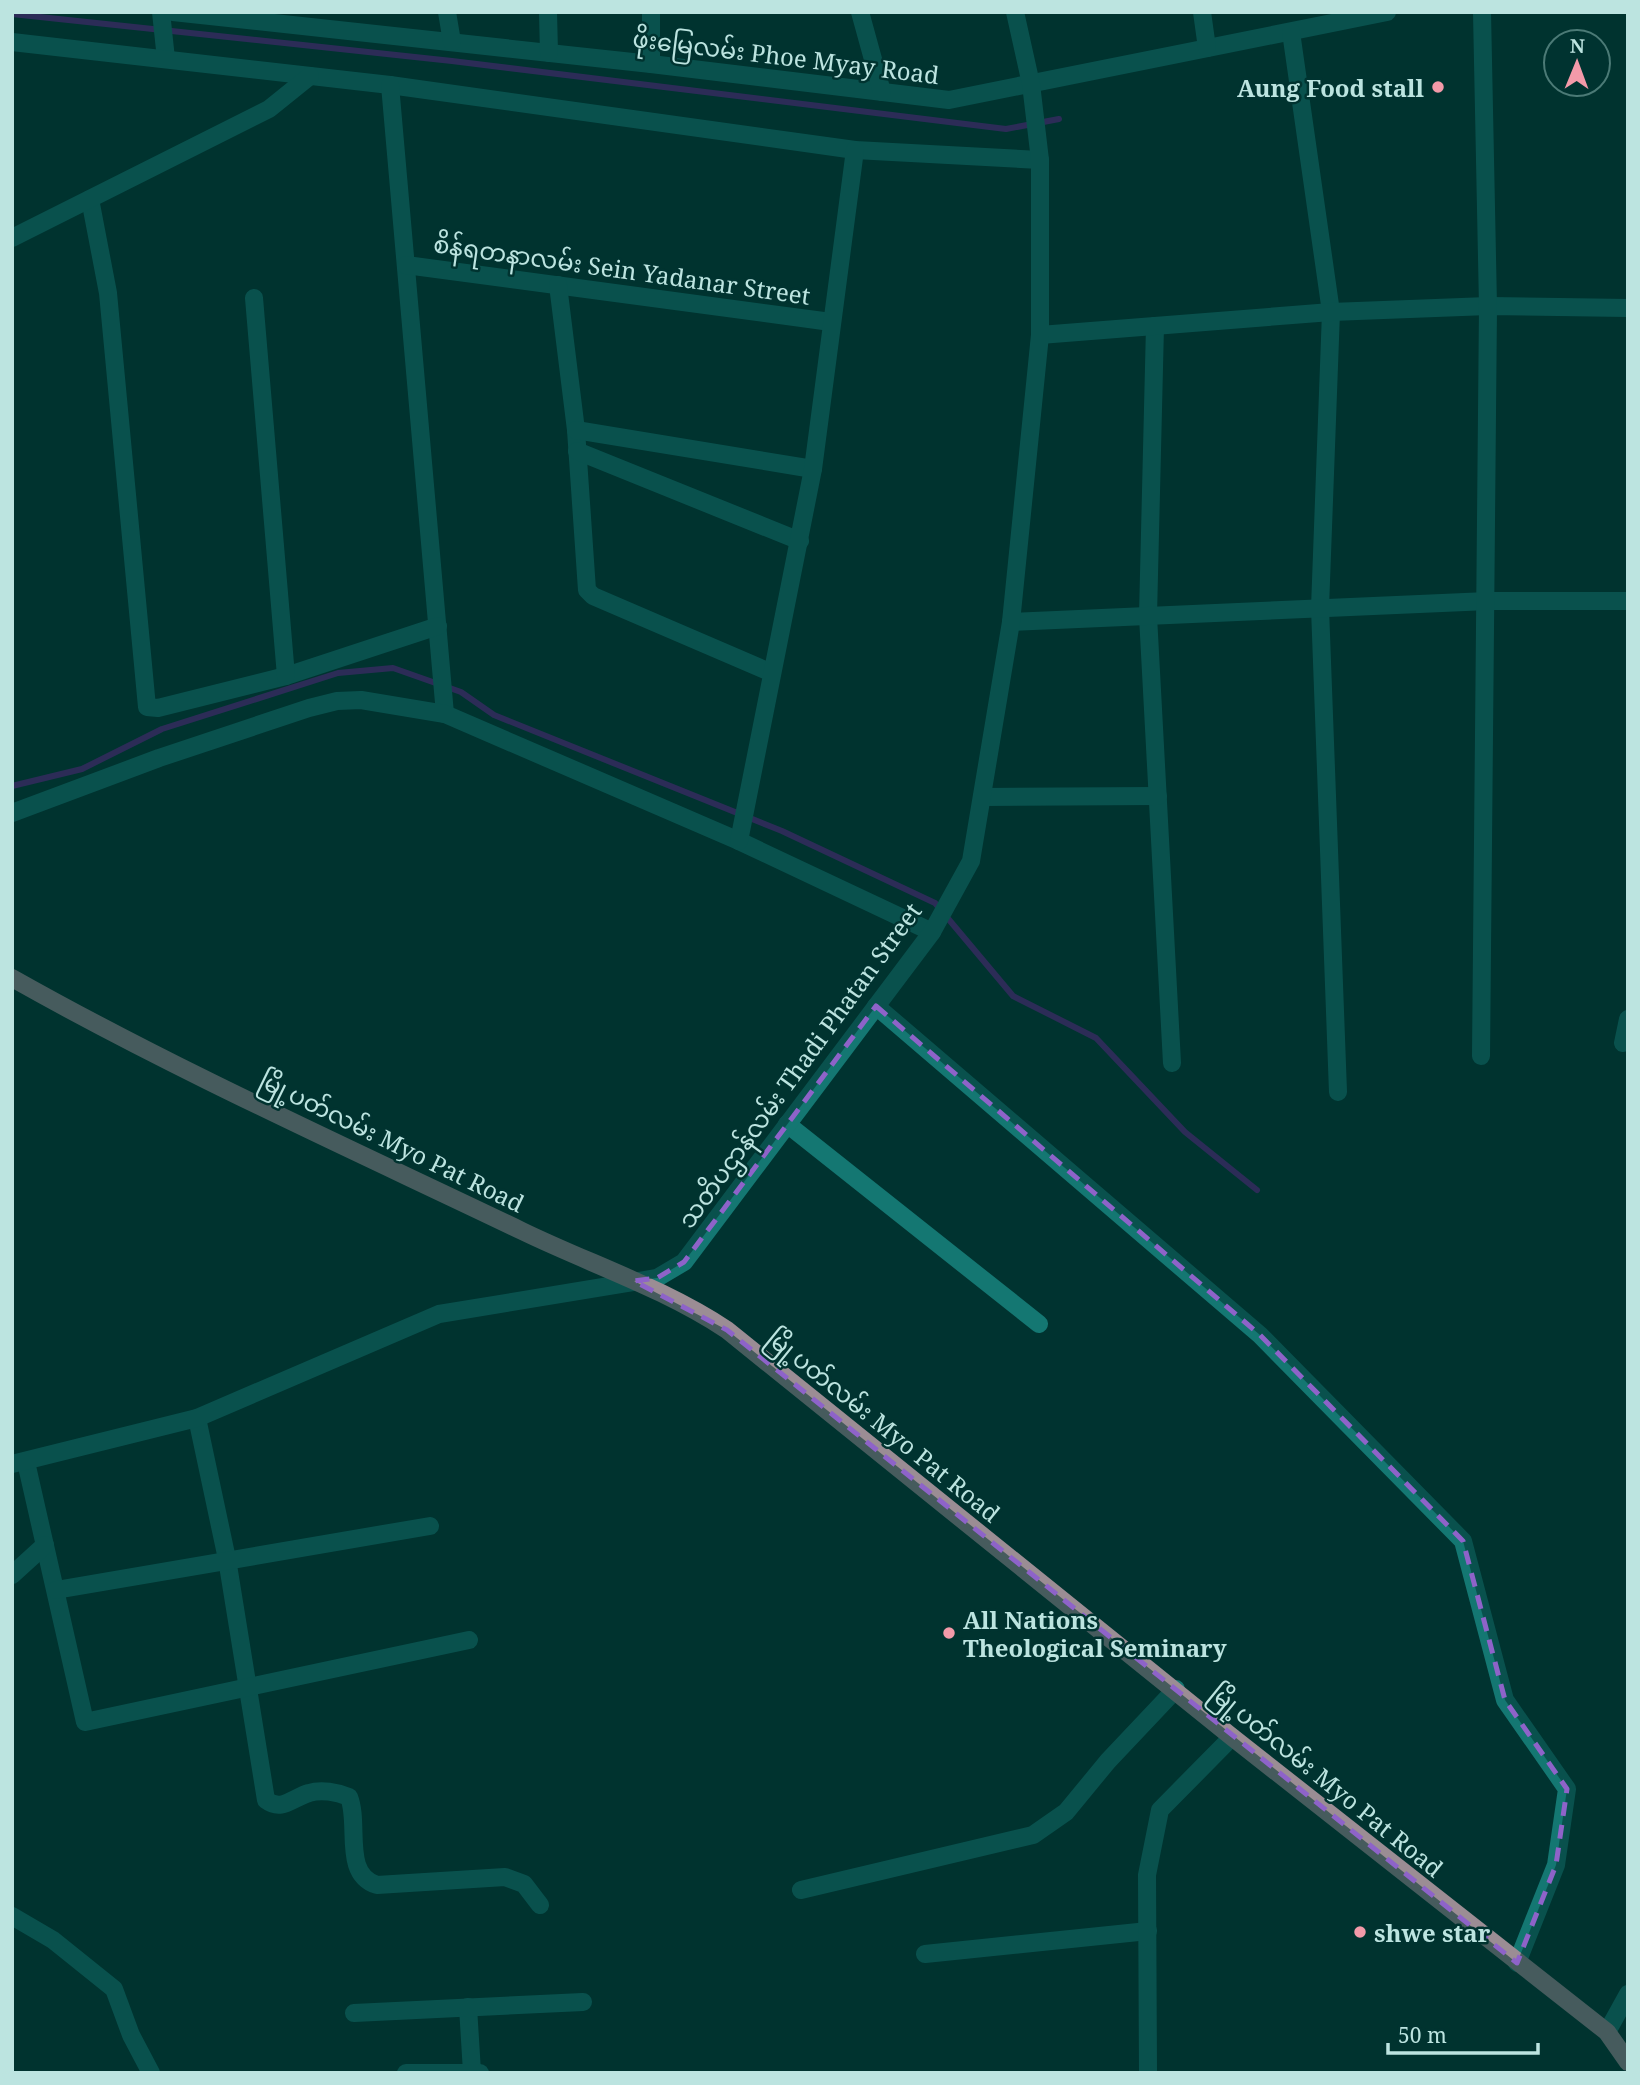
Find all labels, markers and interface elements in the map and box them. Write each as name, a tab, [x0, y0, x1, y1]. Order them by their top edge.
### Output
street label: ဖိုးမြေလမ်း Phoe Myay Road	[631, 21, 941, 95]
north arrow	[1542, 28, 1612, 98]
text: N	[1570, 33, 1585, 59]
place label: Aung Food stall	[1237, 71, 1425, 104]
marker: Aung Food stall	[1430, 79, 1446, 95]
street label: စိန်ရတနာလမ်း Sein Yadanar Street	[431, 226, 812, 316]
street label: သတိပဌာန်လမ်း Thadi Phatan Street	[670, 896, 932, 1237]
street label: မြို့ပတ်လမ်း Myo Pat Road	[252, 1062, 530, 1223]
street label: မြို့ပတ်လမ်း Myo Pat Road	[758, 1321, 1008, 1533]
place label: All Nations Theological Seminary	[963, 1603, 1227, 1664]
marker: All Nations Theological Seminary	[941, 1625, 957, 1641]
street label: မြို့ပတ်လမ်း Myo Pat Road	[1201, 1676, 1451, 1888]
place label: shwe star	[1374, 1916, 1491, 1949]
marker: shwe star	[1352, 1924, 1368, 1940]
scale bar	[1388, 2011, 1538, 2056]
text: 50 m	[1398, 2021, 1447, 2049]

